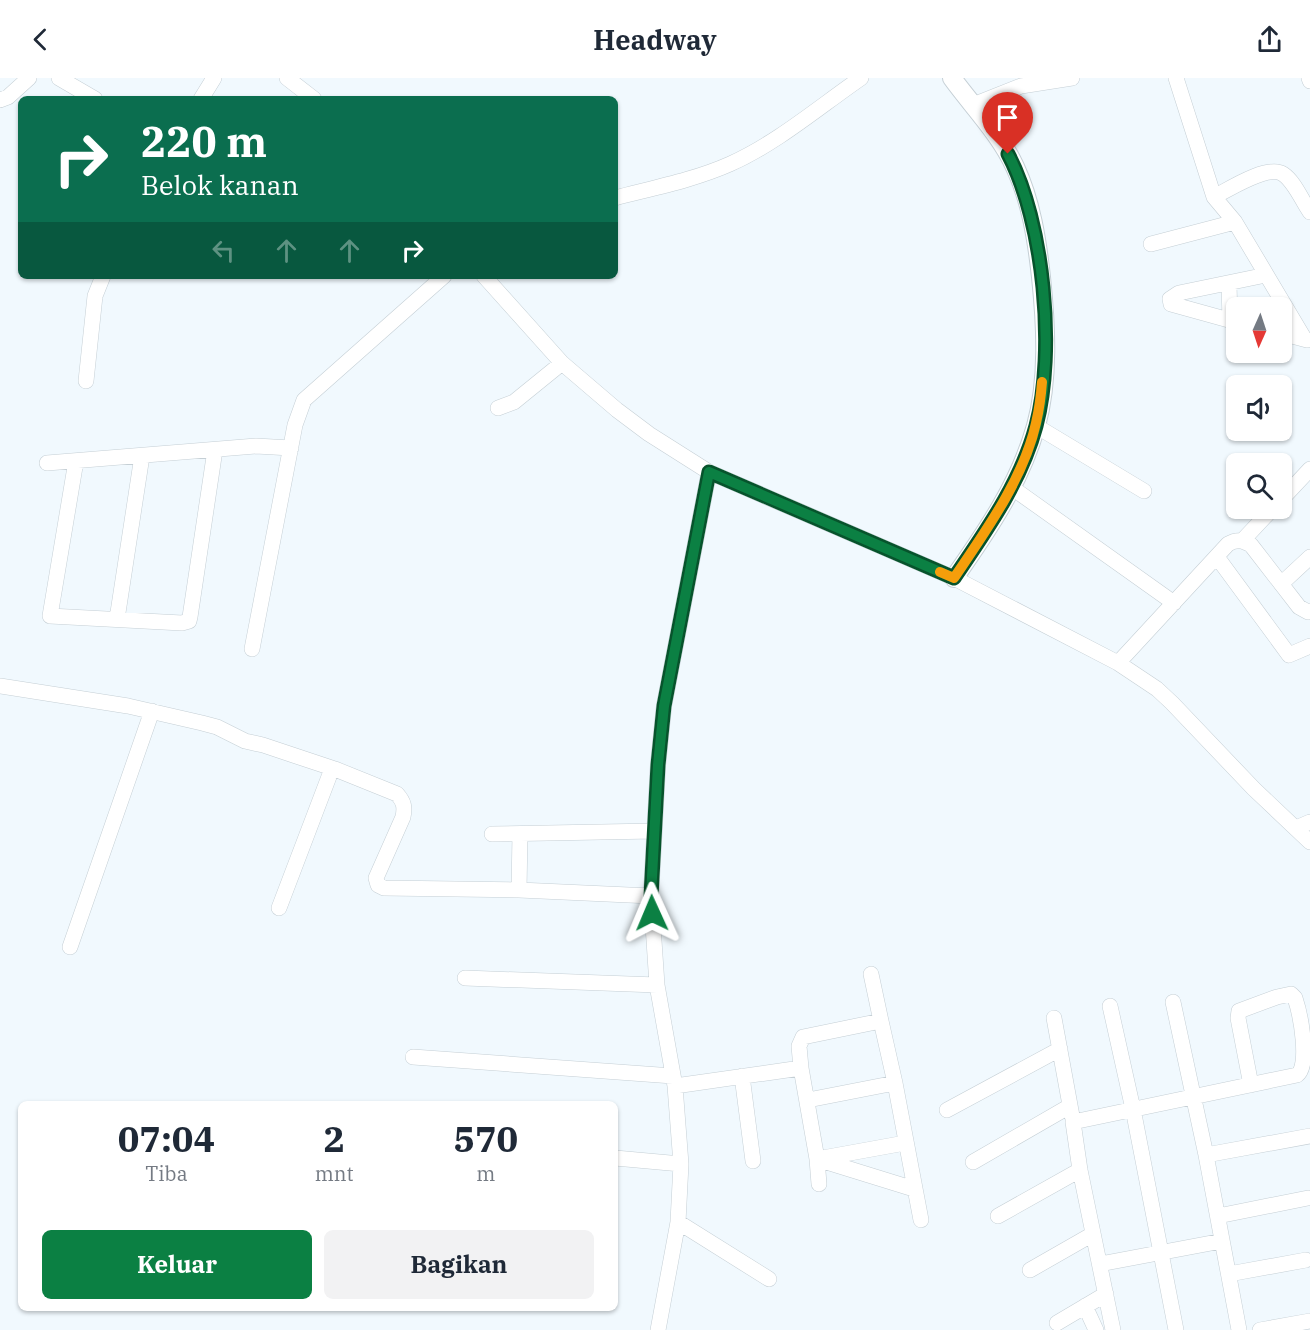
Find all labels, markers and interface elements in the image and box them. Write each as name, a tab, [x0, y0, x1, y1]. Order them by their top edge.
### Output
text: Headway	[593, 22, 717, 57]
icon: back	[24, 23, 57, 56]
icon: share	[1253, 23, 1286, 56]
pin	[982, 92, 1033, 154]
icon: arrive	[991, 101, 1024, 134]
text: 220 m	[141, 114, 267, 169]
icon: right	[42, 120, 120, 198]
text: Belok kanan	[141, 167, 299, 202]
icon: left	[207, 234, 240, 267]
icon: ahead	[270, 234, 303, 267]
icon: ahead	[333, 234, 366, 267]
icon: right	[396, 234, 429, 267]
north arrow	[1226, 297, 1292, 363]
map controls	[1226, 297, 1292, 519]
button: sound	[1226, 375, 1292, 441]
button: search	[1226, 453, 1292, 519]
position arrow	[620, 881, 684, 945]
text: 07:04	[118, 1115, 215, 1162]
text: 2	[323, 1115, 345, 1162]
text: 570	[453, 1115, 518, 1162]
text: Tiba	[145, 1160, 188, 1187]
text: mnt	[315, 1160, 354, 1187]
text: m	[476, 1160, 495, 1187]
button: Keluar	[42, 1230, 312, 1299]
button: Bagikan	[324, 1230, 594, 1299]

